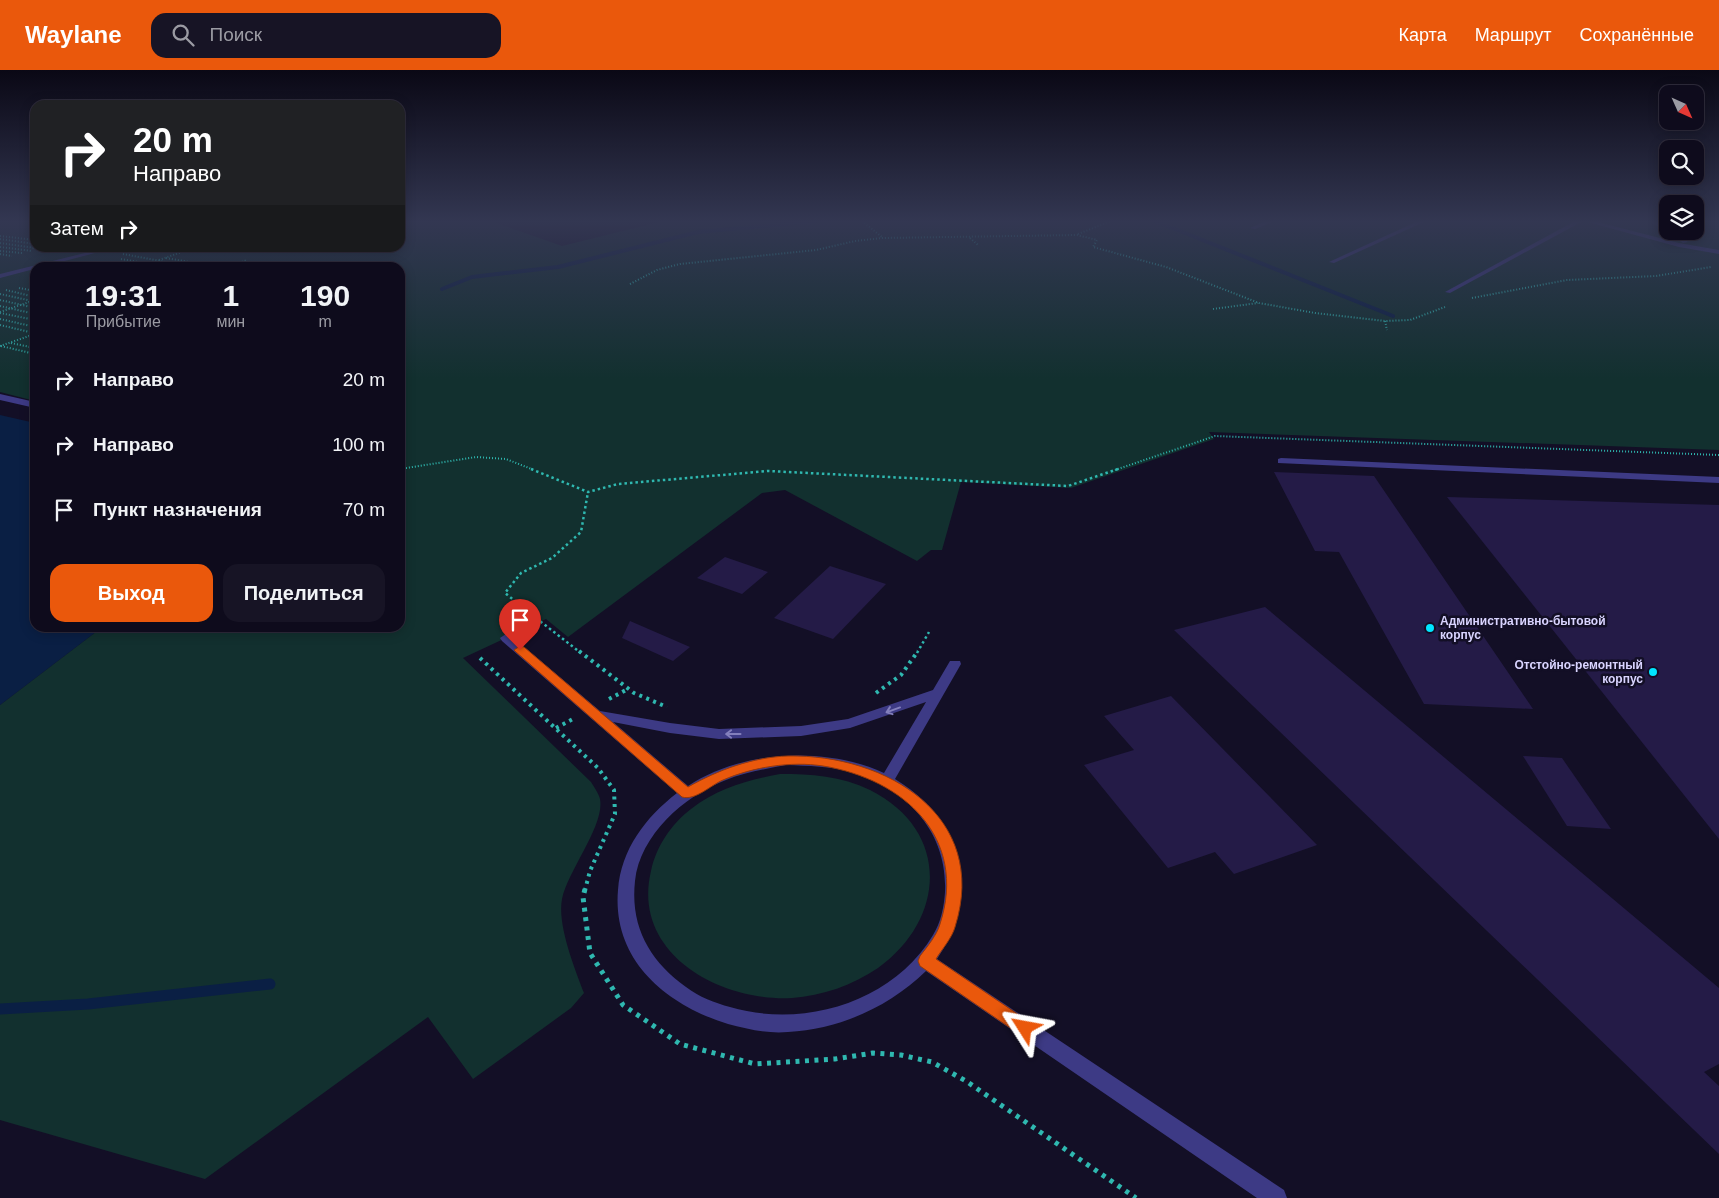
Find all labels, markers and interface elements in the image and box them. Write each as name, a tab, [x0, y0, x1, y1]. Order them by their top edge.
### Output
search box	[151, 13, 501, 58]
text: Waylane	[25, 21, 121, 48]
icon: search	[169, 21, 197, 49]
text: Поиск	[209, 24, 262, 45]
text: Карта	[1399, 25, 1447, 45]
text: Маршрут	[1475, 25, 1551, 45]
text: Сохранённые	[1579, 25, 1694, 45]
north arrow	[1659, 85, 1704, 130]
map controls	[1659, 85, 1704, 240]
icon: right	[50, 120, 115, 185]
text: 20 m	[133, 120, 213, 159]
button: search	[1659, 140, 1704, 185]
text: Направо	[133, 161, 221, 186]
button: layers	[1659, 195, 1704, 240]
icon: right	[114, 215, 142, 243]
text: Затем	[50, 218, 104, 239]
text: 19:31	[85, 279, 162, 312]
text: 1	[222, 279, 239, 312]
text: 190	[300, 279, 350, 312]
text: Прибытие	[86, 313, 161, 330]
text: мин	[216, 313, 245, 330]
text: m	[318, 313, 332, 330]
icon: right	[50, 366, 78, 394]
text: Направо	[93, 369, 174, 390]
text: 20 m	[343, 369, 385, 390]
icon: right	[50, 431, 78, 459]
text: Направо	[93, 434, 174, 455]
text: 100 m	[332, 434, 385, 455]
icon: arrive	[50, 496, 78, 524]
text: Пункт назначения	[93, 499, 262, 520]
text: 70 m	[343, 499, 385, 520]
button: Выход	[50, 564, 213, 622]
button: Поделиться	[223, 564, 385, 622]
pin	[499, 599, 541, 650]
icon: arrive	[506, 606, 534, 634]
place label: Административно-бытовой корпус	[1440, 614, 1606, 642]
marker: Административно-бытовой корпус	[1424, 622, 1436, 634]
place label: Отстойно-ремонтный корпус	[1514, 658, 1643, 686]
marker: Отстойно-ремонтный корпус	[1647, 666, 1659, 678]
one-way arrow	[885, 706, 901, 715]
one-way arrow	[725, 729, 742, 739]
position arrow	[998, 1001, 1050, 1053]

